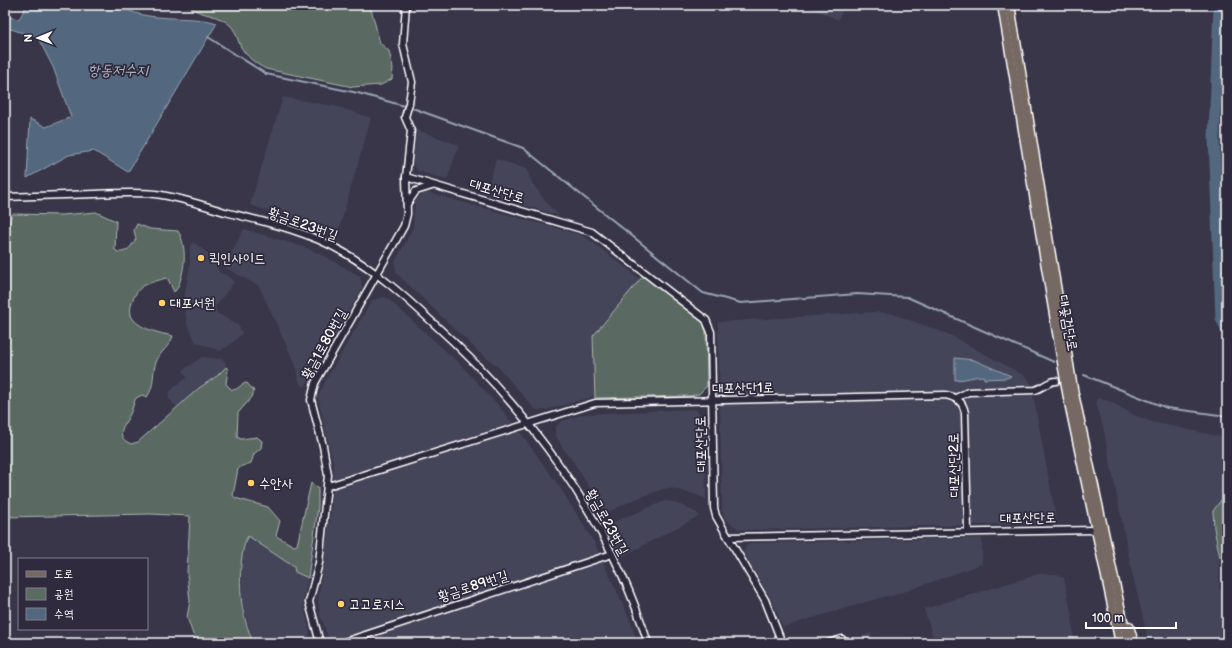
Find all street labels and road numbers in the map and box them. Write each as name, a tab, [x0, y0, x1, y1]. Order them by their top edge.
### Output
street label: 대포산단로	[468, 175, 526, 207]
street label: 황금로23번길	[266, 204, 341, 245]
street label: 대곶검단로	[1055, 294, 1081, 352]
street label: 황금1로80번길	[298, 305, 351, 382]
street label: 대포산단1로	[712, 379, 774, 397]
street label: 대포산단로	[692, 416, 710, 472]
street label: 대포산단2로	[945, 433, 963, 497]
street label: 황금로23번길	[582, 486, 632, 559]
street label: 대포산단로	[1000, 509, 1056, 527]
street label: 황금로89번길	[436, 566, 511, 605]

